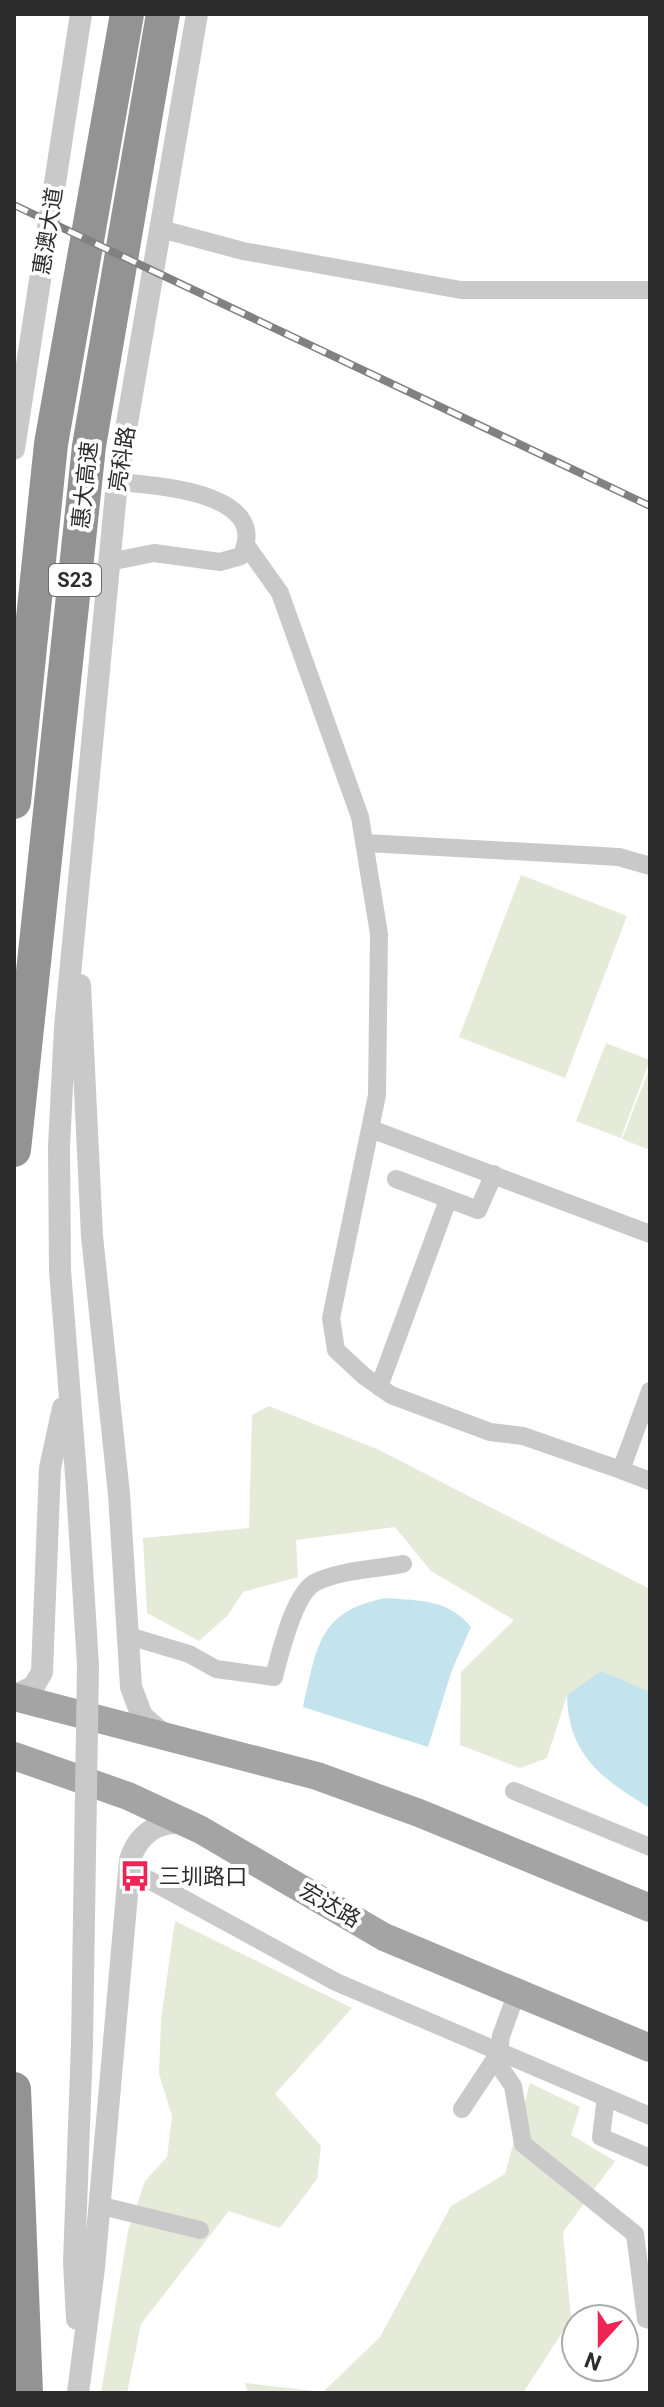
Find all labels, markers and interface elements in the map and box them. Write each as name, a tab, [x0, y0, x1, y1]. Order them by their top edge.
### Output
street label: 惠澳大道	[29, 186, 67, 276]
street label: 亮科路	[104, 424, 140, 494]
street label: 惠大高速	[68, 440, 102, 530]
road number: S23	[49, 564, 101, 596]
bus stop icon: 三圳路口	[118, 1859, 152, 1893]
place label: 三圳路口	[159, 1864, 247, 1889]
street label: 宏达路	[295, 1878, 365, 1932]
north arrow	[560, 2303, 640, 2383]
text: N	[581, 2347, 605, 2376]

